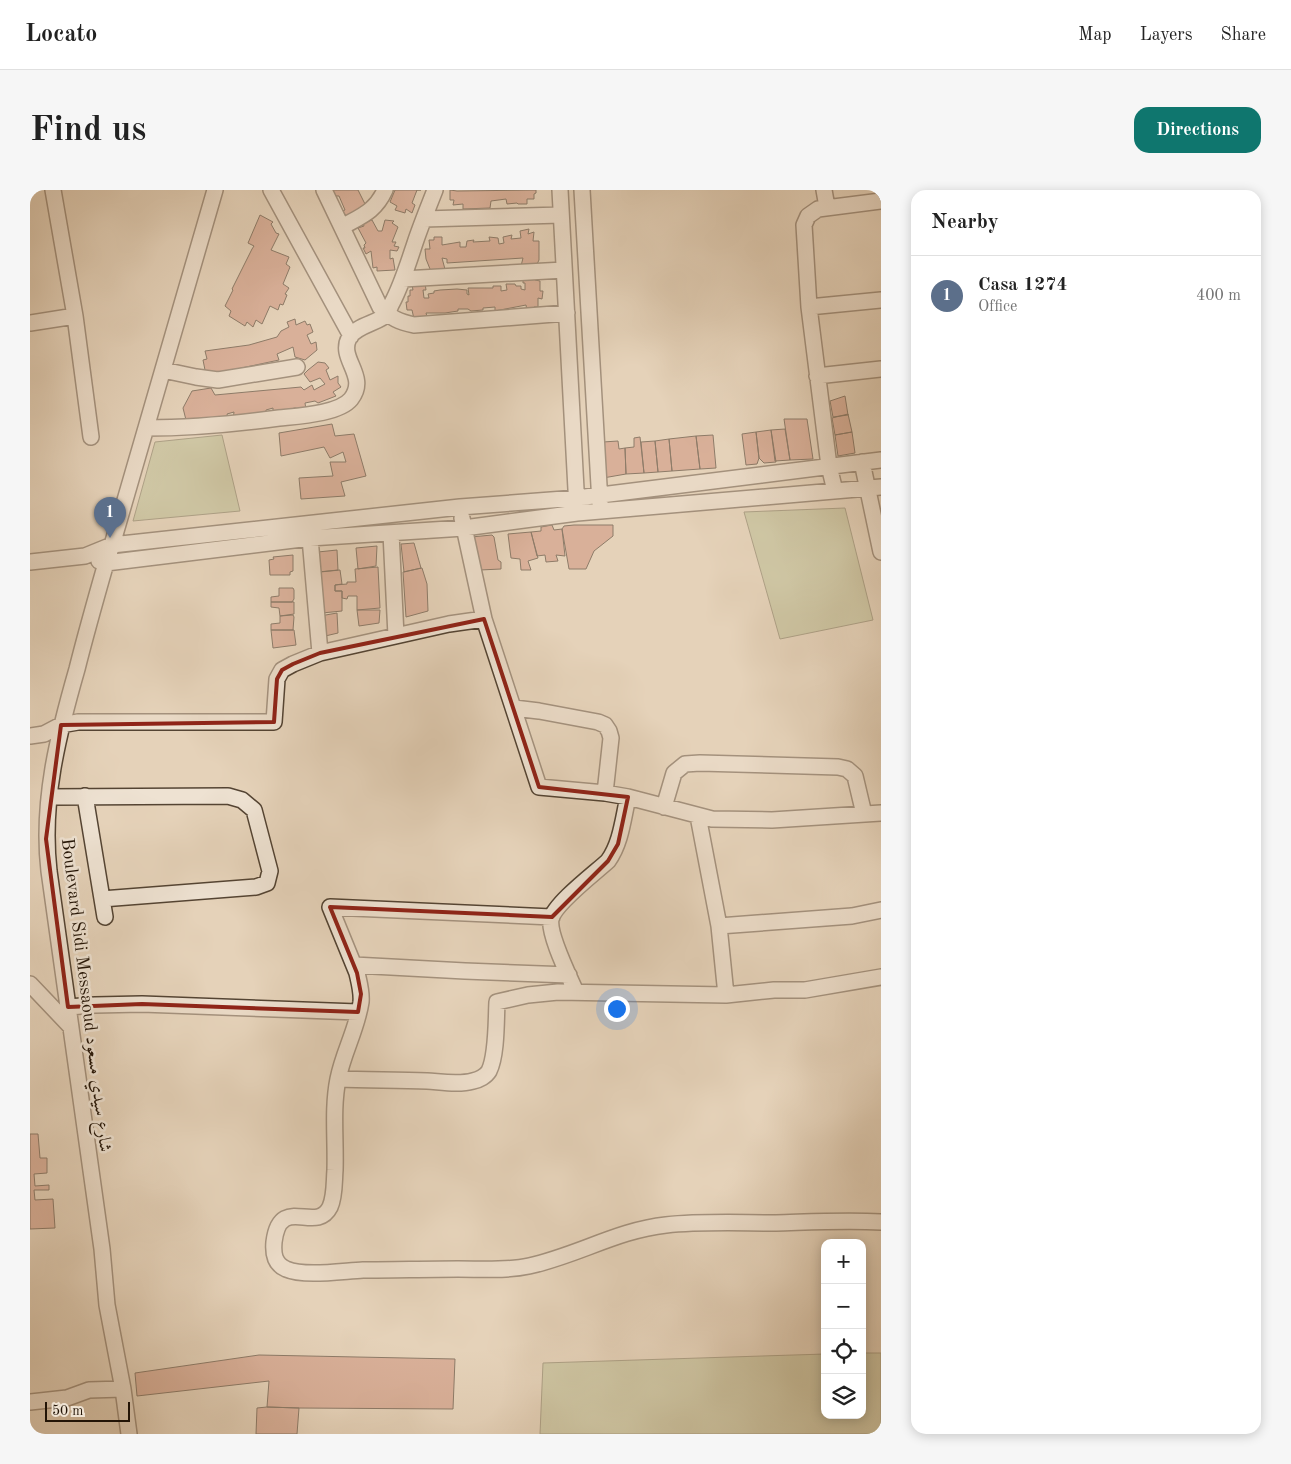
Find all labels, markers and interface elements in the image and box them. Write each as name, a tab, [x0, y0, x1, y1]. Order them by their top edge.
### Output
text: Locato	[25, 23, 97, 47]
text: Map	[1078, 26, 1112, 44]
text: Layers	[1140, 26, 1192, 44]
text: Share	[1220, 26, 1266, 44]
button: Directions	[1134, 107, 1261, 153]
text: Find us	[30, 113, 146, 148]
text: Nearby	[931, 212, 999, 233]
text: Casa 1274	[978, 276, 1067, 295]
text: 1	[942, 288, 952, 304]
text: 400 m	[1196, 288, 1241, 304]
text: Office	[978, 299, 1017, 315]
pin: 1	[94, 497, 126, 538]
street label: Boulevard Sidi Messaoud شارع سيدي مسعود	[53, 837, 114, 1154]
your location	[604, 996, 630, 1022]
map controls	[821, 1239, 866, 1419]
button: +	[821, 1239, 866, 1284]
button: −	[821, 1284, 866, 1329]
button: locate	[821, 1329, 866, 1374]
button: layers	[821, 1374, 866, 1419]
scale bar	[45, 1399, 130, 1422]
text: 50 m	[52, 1404, 83, 1418]

